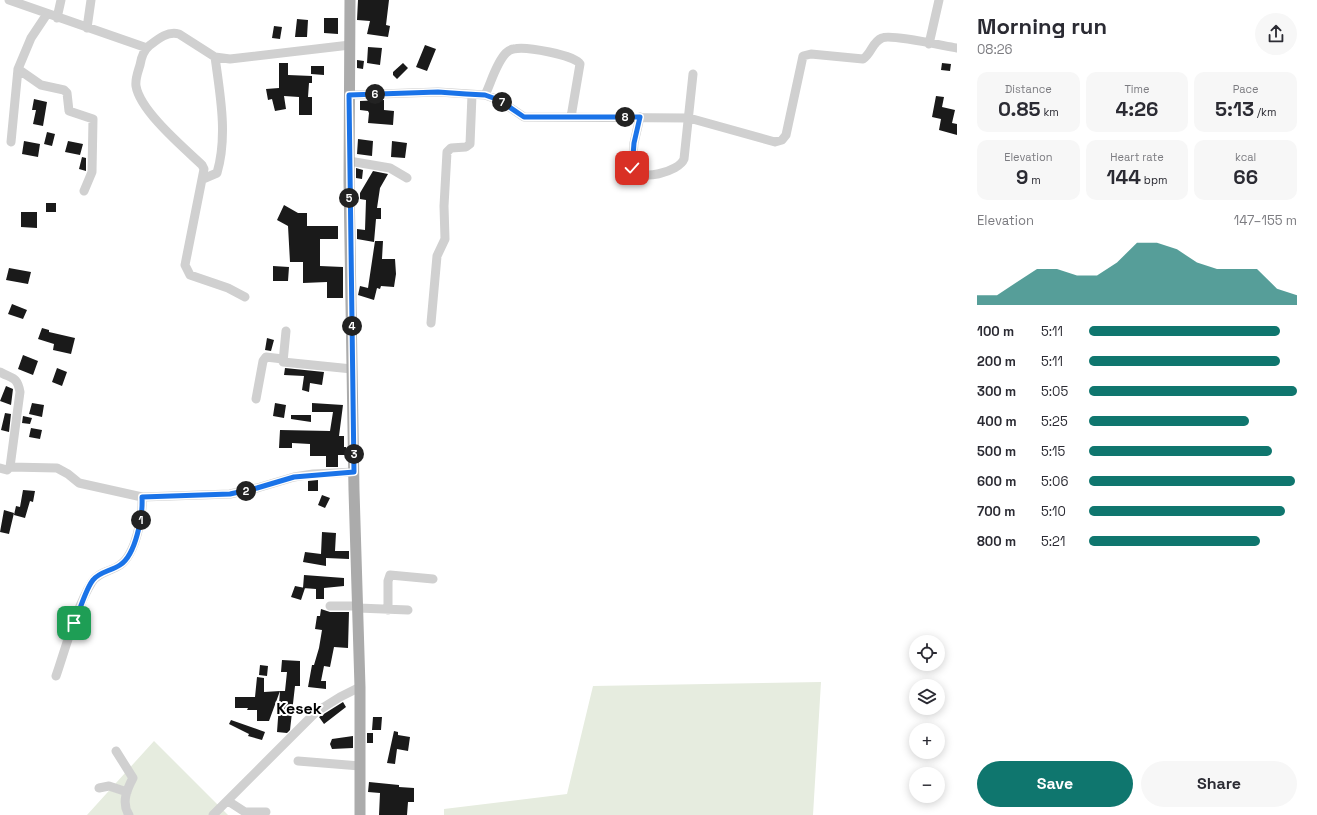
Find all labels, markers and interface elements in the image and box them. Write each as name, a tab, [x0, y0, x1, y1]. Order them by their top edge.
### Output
text: Morning run	[977, 12, 1107, 40]
button: share	[1255, 13, 1297, 55]
text: 08:26	[977, 41, 1013, 58]
text: Distance	[1005, 82, 1052, 96]
text: Time	[1124, 82, 1150, 96]
text: Pace	[1233, 82, 1259, 96]
pin: 6	[365, 84, 385, 104]
text: 6	[372, 87, 378, 101]
pin: 7	[492, 92, 512, 112]
text: 7	[499, 95, 505, 109]
text: 0.85	[998, 96, 1041, 122]
text: 4:26	[1116, 96, 1158, 122]
text: 5:13	[1215, 96, 1254, 122]
text: km	[1041, 105, 1059, 119]
text: /km	[1254, 105, 1276, 119]
pin: 8	[615, 107, 635, 127]
text: 8	[622, 110, 628, 124]
text: Elevation	[1004, 150, 1052, 164]
text: Heart rate	[1110, 150, 1164, 164]
text: kcal	[1235, 150, 1256, 164]
pin	[615, 151, 649, 185]
icon: check	[621, 157, 643, 179]
text: 9	[1016, 164, 1028, 190]
text: 144	[1107, 164, 1141, 190]
text: 66	[1233, 164, 1258, 190]
text: m	[1028, 173, 1041, 187]
text: bpm	[1141, 173, 1167, 187]
pin: 5	[339, 188, 359, 208]
text: 5	[346, 191, 352, 205]
text: Elevation	[977, 212, 1034, 229]
text: 147–155 m	[1234, 212, 1297, 229]
pin: 4	[342, 316, 362, 336]
text: 4	[349, 319, 356, 333]
text: 100 m	[977, 323, 1014, 340]
text: 5:11	[1041, 323, 1063, 340]
text: 200 m	[977, 353, 1016, 370]
text: 5:11	[1041, 353, 1063, 370]
text: 300 m	[977, 383, 1016, 400]
text: 5:05	[1041, 383, 1068, 400]
text: 400 m	[977, 413, 1017, 430]
text: 5:25	[1041, 413, 1068, 430]
text: 500 m	[977, 443, 1016, 460]
text: 5:15	[1041, 443, 1065, 460]
pin: 3	[344, 444, 364, 464]
text: 3	[351, 447, 357, 461]
text: 600 m	[977, 473, 1016, 490]
text: 5:06	[1041, 473, 1068, 490]
pin: 2	[236, 481, 256, 501]
text: 2	[243, 484, 249, 498]
text: 700 m	[977, 503, 1015, 520]
text: 5:10	[1041, 503, 1066, 520]
pin: 1	[131, 510, 151, 530]
text: 1	[139, 513, 143, 527]
text: 800 m	[977, 533, 1016, 550]
text: 5:21	[1041, 533, 1065, 550]
pin	[57, 606, 91, 640]
icon: arrive	[63, 612, 85, 634]
map controls	[909, 635, 945, 803]
button: locate	[909, 635, 945, 671]
button: layers	[909, 679, 945, 715]
district label: Kesek	[276, 698, 322, 719]
button: +	[909, 723, 945, 759]
button: Save	[977, 761, 1133, 807]
button: Share	[1141, 761, 1297, 807]
button: −	[909, 767, 945, 803]

